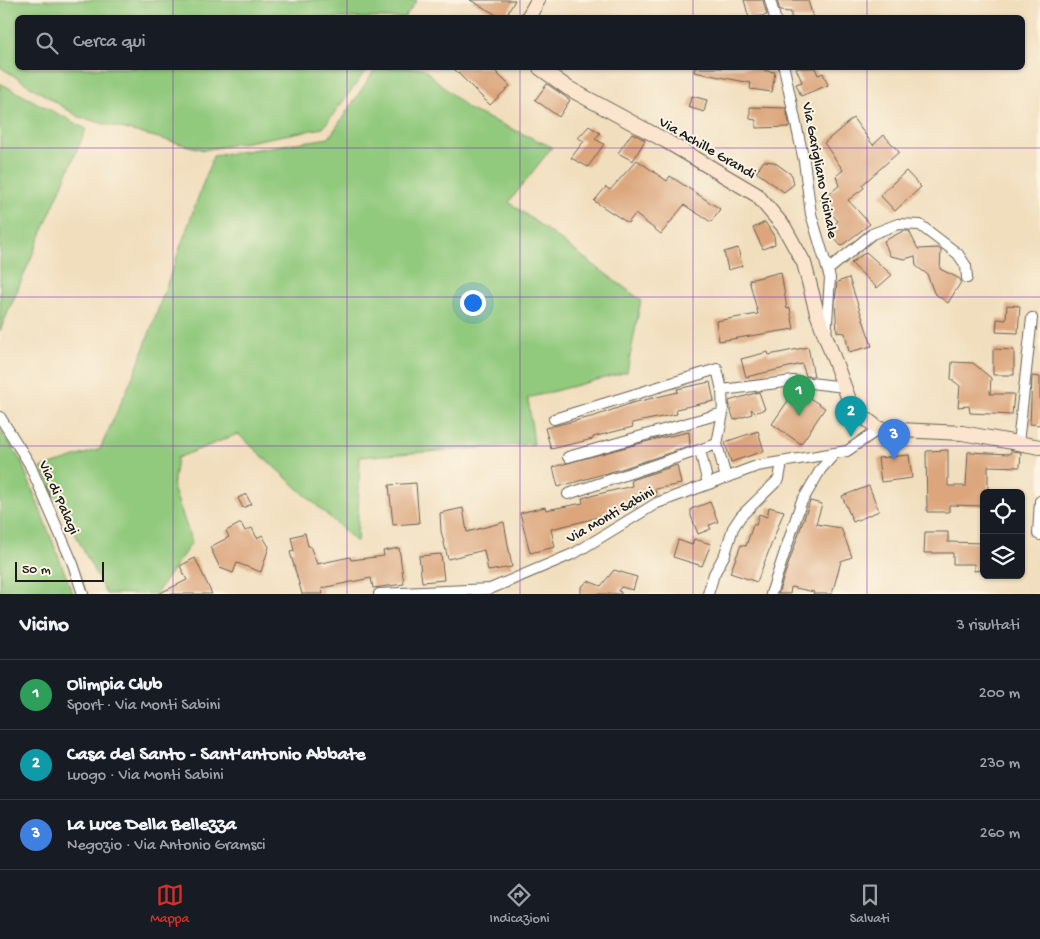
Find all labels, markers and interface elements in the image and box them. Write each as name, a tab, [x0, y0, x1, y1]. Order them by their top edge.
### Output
search box	[15, 15, 1025, 70]
icon: search	[33, 29, 61, 57]
text: Cerca qui	[73, 31, 146, 54]
street label: Via Garigliano Vicinale	[797, 100, 841, 240]
street label: Via Achille Grandi	[654, 113, 759, 184]
your location	[460, 290, 486, 316]
pin: 1	[783, 375, 815, 416]
pin: 2	[835, 396, 867, 437]
pin: 3	[878, 419, 910, 460]
street label: Via di Palagi	[33, 457, 82, 538]
street label: Via Monti Sabini	[563, 483, 658, 549]
map controls	[980, 489, 1025, 579]
button: locate	[980, 489, 1025, 534]
button: layers	[980, 534, 1025, 579]
scale bar	[15, 559, 104, 582]
text: 50 m	[22, 562, 51, 579]
text: Vicino	[20, 614, 69, 639]
text: 3 risultati	[956, 617, 1020, 636]
text: Olimpia Club	[67, 674, 162, 697]
text: 1	[33, 685, 39, 704]
text: 200 m	[979, 685, 1020, 704]
text: Sport · Via Monti Sabini	[67, 697, 221, 716]
text: Casa del Santo - Sant'antonio Abbate	[67, 744, 366, 767]
text: 2	[32, 755, 40, 774]
text: 230 m	[980, 755, 1020, 774]
text: Luogo · Via Monti Sabini	[67, 767, 224, 786]
text: La Luce Della Bellezza	[67, 814, 236, 837]
text: 3	[32, 825, 40, 844]
text: 260 m	[980, 825, 1020, 844]
text: Negozio · Via Antonio Gramsci	[67, 837, 265, 856]
tab: Mappa	[150, 881, 189, 928]
tab: Indicazioni	[490, 881, 549, 928]
tab: Salvati	[850, 881, 890, 928]

